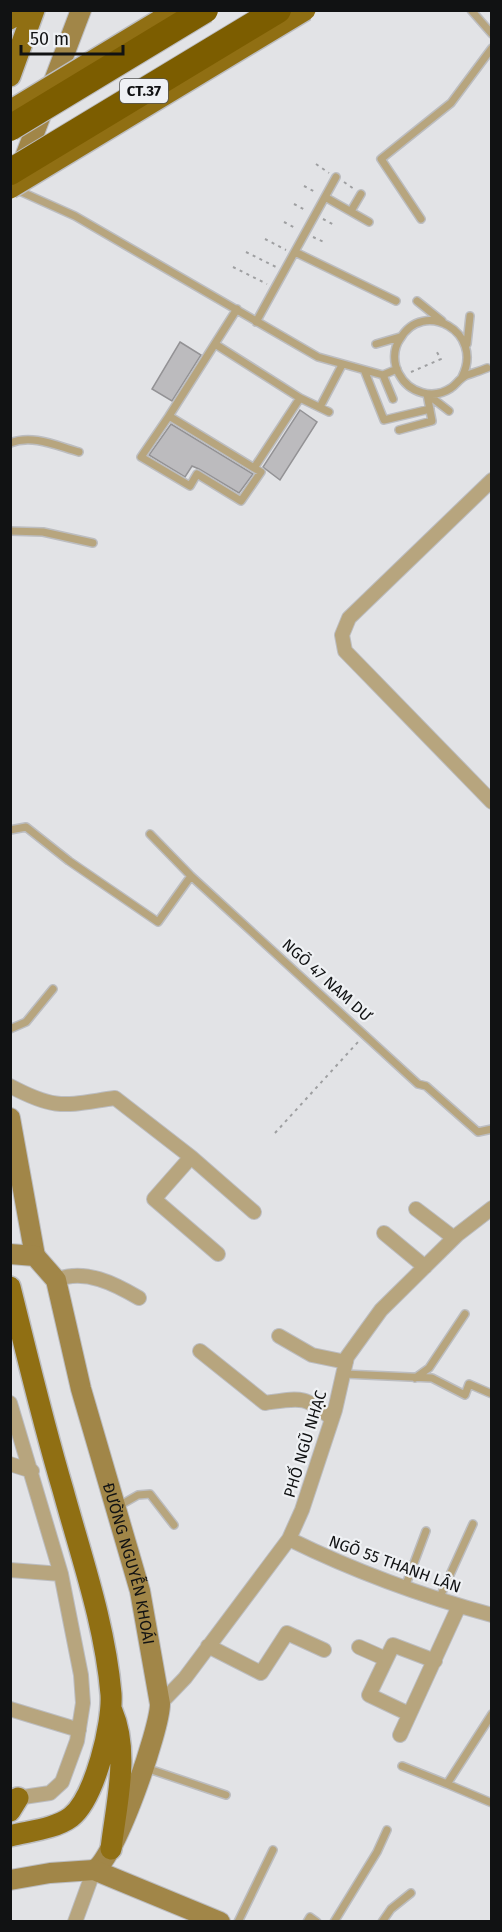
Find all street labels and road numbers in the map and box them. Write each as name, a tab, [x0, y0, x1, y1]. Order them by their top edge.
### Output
road number: CT.37	[120, 79, 168, 103]
street label: NGÕ 47 NAM DƯ	[278, 935, 376, 1026]
street label: PHỐ NGŨ NHẠC	[277, 1387, 330, 1500]
street label: ĐƯỜNG NGUYỄN KHOÁI	[99, 1480, 159, 1646]
street label: NGÕ 55 THANH LÂN	[326, 1530, 464, 1597]

